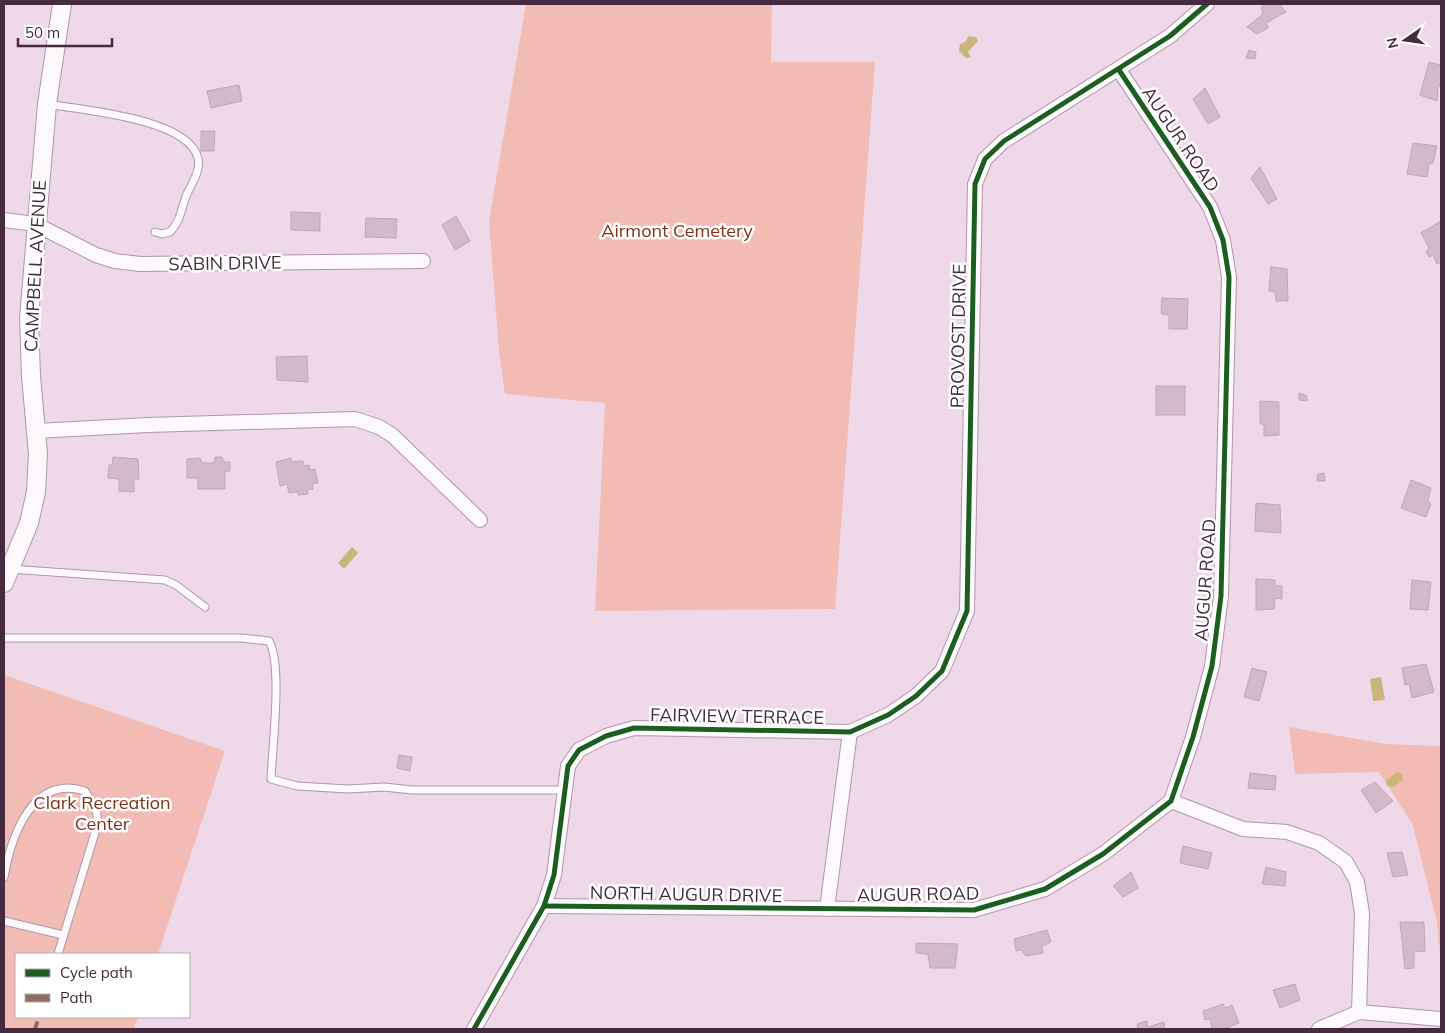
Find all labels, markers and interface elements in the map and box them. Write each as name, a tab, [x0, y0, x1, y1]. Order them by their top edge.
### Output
scale bar	[18, 15, 111, 47]
north arrow	[1380, 15, 1430, 65]
text: 50 m	[25, 23, 60, 42]
text: N	[1382, 36, 1402, 50]
street label: AUGUR ROAD	[1137, 82, 1225, 196]
street label: CAMPBELL AVENUE	[19, 179, 51, 353]
park label: Airmont Cemetery	[601, 219, 753, 242]
street label: SABIN DRIVE	[168, 251, 282, 275]
street label: PROVOST DRIVE	[945, 264, 971, 408]
street label: AUGUR ROAD	[1189, 518, 1221, 642]
street label: FAIRVIEW TERRACE	[650, 703, 824, 729]
park label: Clark Recreation Center	[33, 791, 171, 835]
street label: NORTH AUGUR DRIVE	[590, 881, 782, 907]
street label: AUGUR ROAD	[857, 881, 979, 907]
legend	[15, 953, 190, 1018]
text: Cycle path	[60, 963, 133, 982]
text: Path	[60, 988, 92, 1007]

